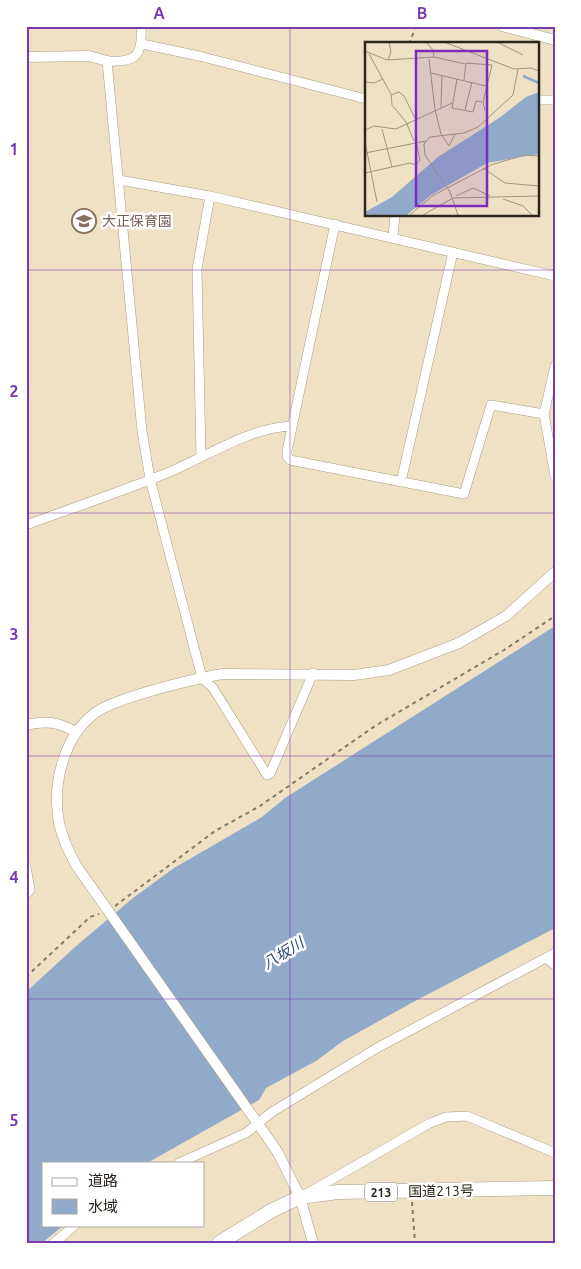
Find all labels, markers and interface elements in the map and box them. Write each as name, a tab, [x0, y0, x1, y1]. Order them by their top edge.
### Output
text: A	[153, 4, 165, 22]
text: B	[417, 4, 427, 22]
inset map	[365, 42, 538, 216]
text: 1	[9, 140, 19, 158]
school or university icon: 大正保育園	[71, 208, 97, 234]
place label: 大正保育園	[102, 213, 172, 229]
text: 2	[9, 382, 19, 400]
text: 3	[9, 625, 19, 643]
text: 4	[9, 868, 19, 886]
water label: 八坂川	[259, 933, 308, 972]
text: 5	[9, 1111, 19, 1129]
legend	[42, 1162, 205, 1226]
text: 道路	[88, 1172, 118, 1189]
road number: 213	[365, 1182, 397, 1202]
street label: 国道213号	[408, 1182, 474, 1200]
text: 水域	[88, 1198, 118, 1215]

